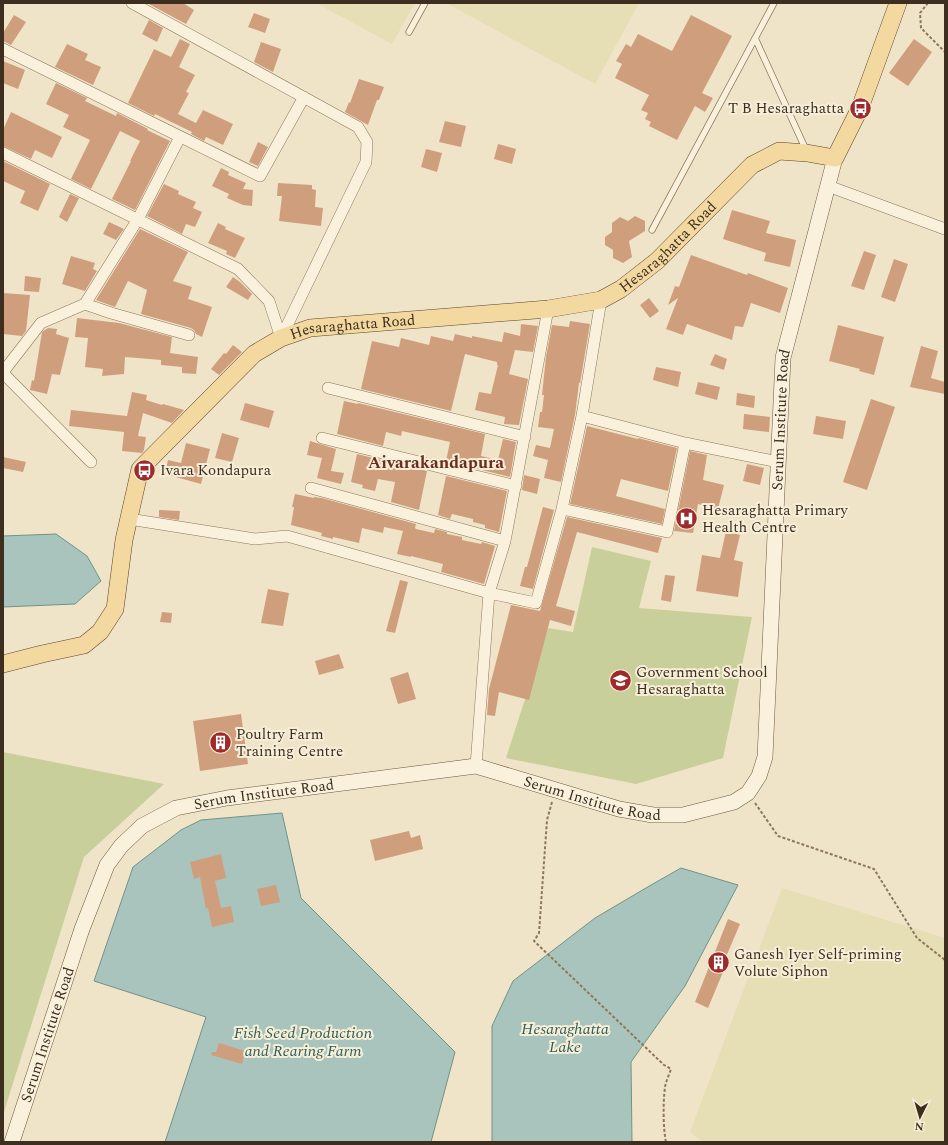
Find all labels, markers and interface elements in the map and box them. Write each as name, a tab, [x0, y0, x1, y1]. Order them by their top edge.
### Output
bus stop icon: T B Hesaraghatta	[847, 95, 873, 121]
place label: T B Hesaraghatta	[728, 97, 845, 120]
street label: Hesaraghatta Road	[614, 196, 722, 298]
street label: Hesaraghatta Road	[287, 308, 416, 346]
street label: Serum Institute Road	[766, 346, 796, 491]
district label: Aivarakandapura	[368, 450, 504, 476]
bus stop icon: Ivara Kondapura	[132, 457, 158, 483]
place label: Ivara Kondapura	[160, 459, 272, 482]
place label: Hesaraghatta Primary Health Centre	[702, 499, 849, 539]
hospital icon: Hesaraghatta Primary Health Centre	[674, 506, 700, 532]
place label: Government School Hesaraghatta	[636, 661, 768, 701]
school or university icon: Government School Hesaraghatta	[607, 668, 633, 694]
place label: Poultry Farm Training Centre	[236, 723, 343, 763]
building icon: Poultry Farm Training Centre	[208, 730, 234, 756]
street label: Serum Institute Road	[521, 769, 661, 827]
street label: Serum Institute Road	[192, 773, 335, 816]
place label: Ganesh Iyer Self-priming Volute Siphon	[734, 943, 902, 983]
building icon: Ganesh Iyer Self-priming Volute Siphon	[705, 950, 731, 976]
street label: Serum Institute Road	[14, 964, 80, 1105]
water label: Hesaraghatta Lake	[521, 1017, 609, 1059]
water label: Fish Seed Production and Rearing Farm	[234, 1021, 373, 1063]
north arrow	[900, 1097, 940, 1137]
text: N	[914, 1118, 924, 1135]

